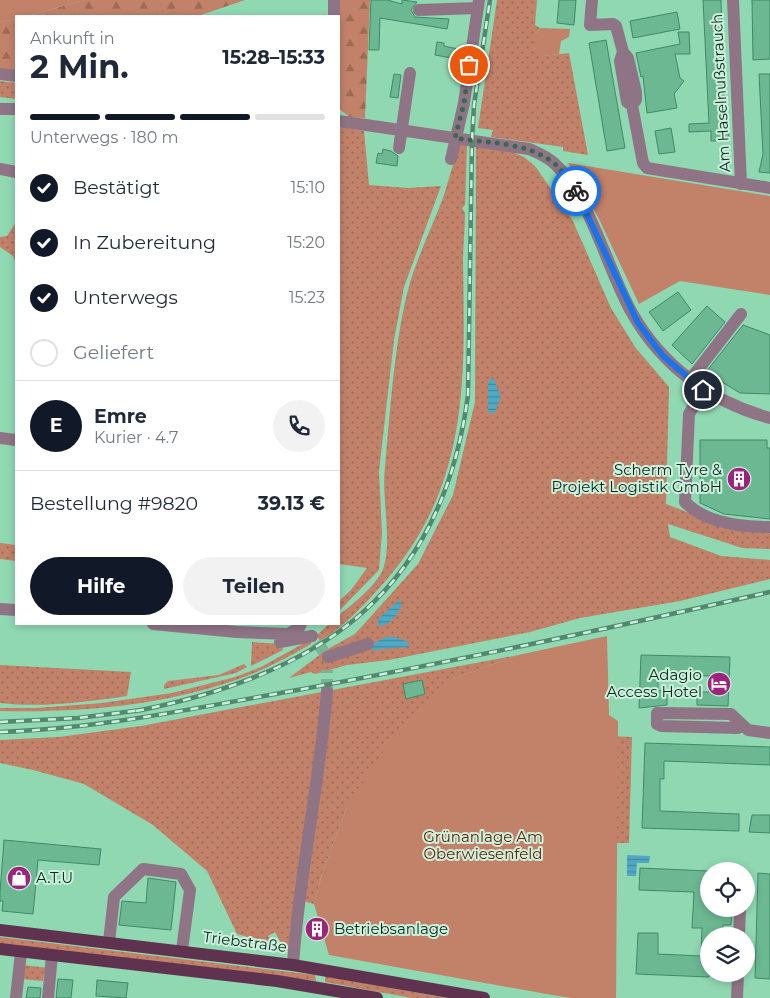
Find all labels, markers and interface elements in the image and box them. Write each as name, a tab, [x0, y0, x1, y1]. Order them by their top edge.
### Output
street label: Am Haselnußstrauch	[707, 13, 734, 173]
text: Ankunft in	[30, 29, 115, 48]
pin	[448, 44, 490, 86]
text: 15:28–15:33	[222, 46, 325, 69]
text: 2 Min.	[30, 47, 129, 86]
icon: bag	[455, 51, 483, 79]
text: Unterwegs · 180 m	[30, 128, 178, 147]
courier	[551, 166, 601, 216]
icon: check	[30, 174, 58, 202]
text: Bestätigt	[73, 176, 160, 199]
icon: bike	[562, 177, 590, 205]
text: 15:10	[290, 178, 325, 197]
icon: check	[30, 229, 58, 257]
text: In Zubereitung	[73, 231, 216, 254]
text: 15:20	[287, 233, 325, 252]
icon: check	[30, 284, 58, 312]
text: Unterwegs	[73, 286, 178, 309]
text: 15:23	[289, 288, 325, 307]
text: Geliefert	[73, 341, 154, 364]
pin	[682, 369, 724, 411]
icon: home	[689, 376, 717, 404]
button: phone	[273, 400, 325, 452]
text: Emre	[94, 405, 147, 428]
text: E	[50, 414, 62, 437]
text: Kurier · 4.7	[94, 428, 178, 447]
place label: Scherm Tyre & Projekt Logistik GmbH	[552, 460, 722, 496]
building icon: Scherm Tyre & Projekt Logistik GmbH	[726, 466, 752, 492]
text: Bestellung #9820	[30, 492, 198, 515]
text: 39.13 €	[258, 492, 325, 515]
button: Hilfe	[30, 557, 173, 615]
button: Teilen	[183, 557, 325, 615]
place label: Adagio Access Hotel	[607, 665, 702, 701]
hotel icon: Adagio Access Hotel	[706, 671, 732, 697]
park label: Grünanlage Am Oberwiesenfeld	[423, 827, 543, 863]
map controls	[700, 862, 755, 982]
button: locate	[700, 862, 755, 917]
shop icon: A.T.U	[6, 865, 32, 891]
place label: A.T.U	[36, 868, 73, 887]
building icon: Betriebsanlage	[304, 916, 330, 942]
place label: Betriebsanlage	[334, 919, 448, 938]
street label: Triebstraße	[202, 927, 288, 956]
button: layers	[700, 927, 755, 982]

